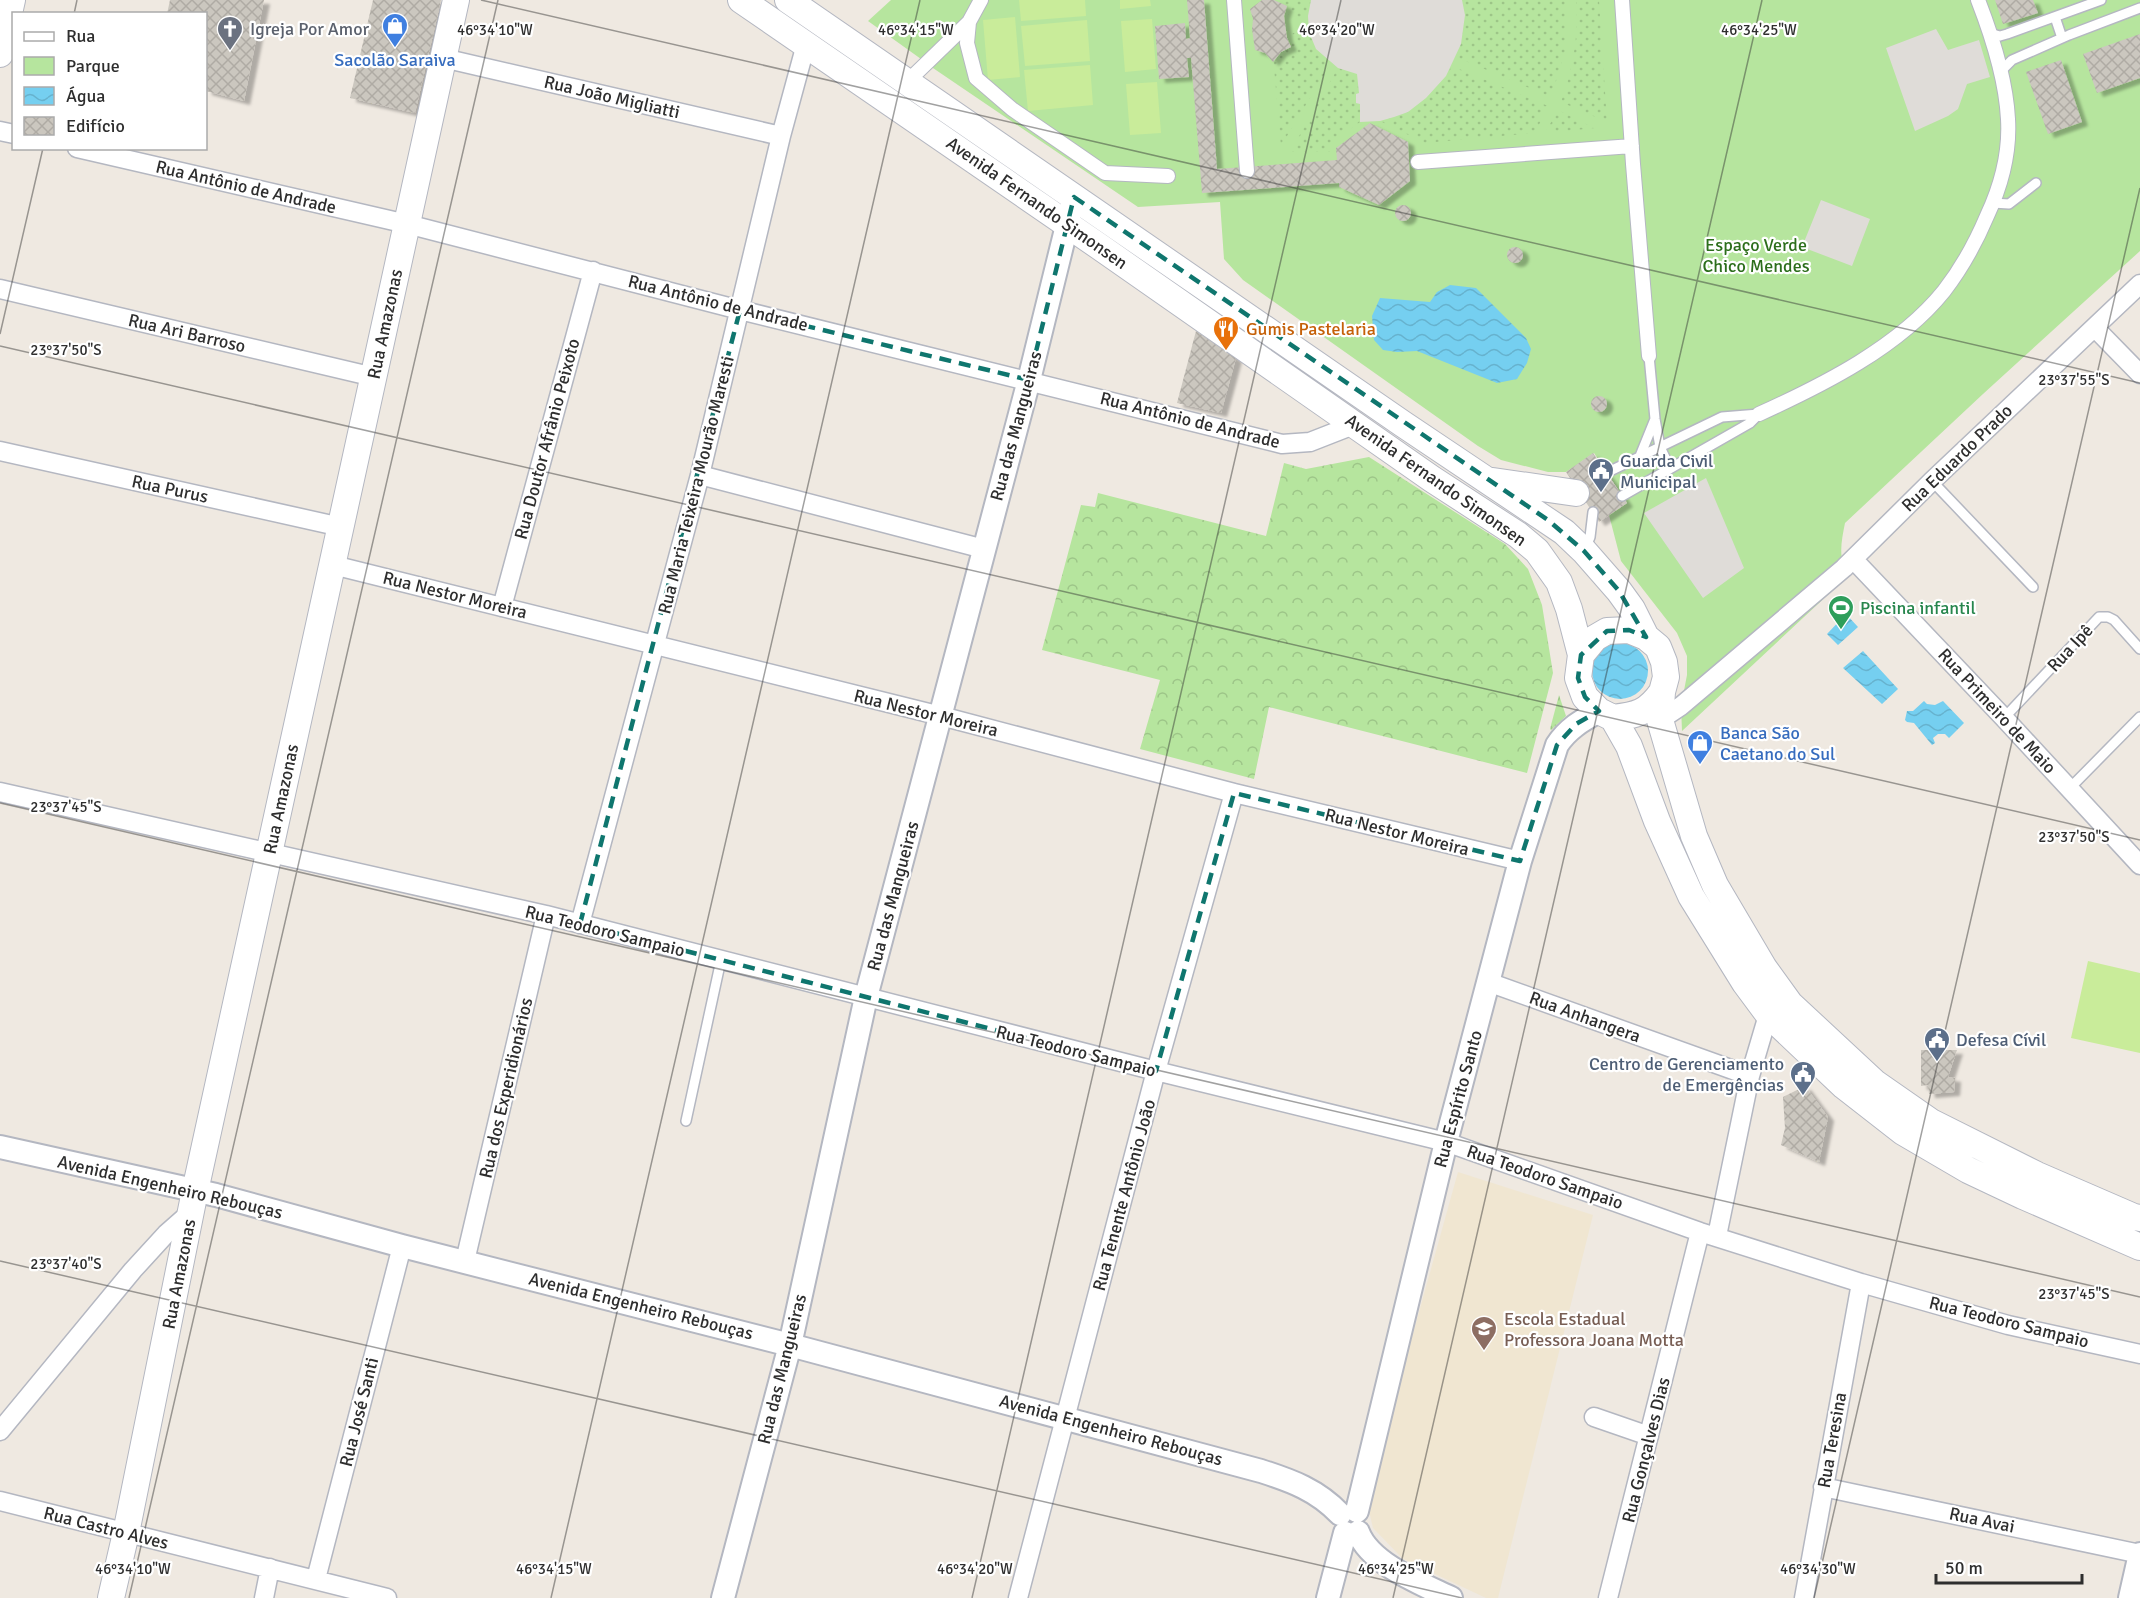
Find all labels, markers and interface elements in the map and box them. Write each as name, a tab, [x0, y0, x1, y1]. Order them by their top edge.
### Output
shop icon: Sacolão Saraiva	[380, 11, 410, 49]
legend	[12, 12, 207, 150]
church icon: Igreja Por Amor	[215, 14, 245, 52]
place label: Igreja Por Amor	[250, 18, 370, 40]
text: 46°34'10"W	[457, 21, 533, 39]
text: 46°34'15"W	[878, 21, 954, 39]
text: 46°34'20"W	[1299, 21, 1375, 39]
text: 46°34'25"W	[1721, 21, 1797, 39]
text: Rua	[66, 25, 95, 47]
place label: Sacolão Saraiva	[334, 49, 456, 71]
text: Parque	[66, 55, 120, 77]
street label: Rua João Migliatti	[542, 71, 682, 123]
text: Água	[66, 85, 105, 107]
text: Edifício	[66, 115, 125, 137]
street label: Avenida Fernando Simonsen	[942, 132, 1132, 274]
street label: Rua Antônio de Andrade	[154, 156, 338, 218]
park label: Espaço Verde Chico Mendes	[1702, 234, 1810, 277]
street label: Rua Amazonas	[363, 267, 407, 381]
street label: Rua Antônio de Andrade	[626, 270, 810, 336]
street label: Rua Ari Barroso	[126, 309, 248, 357]
restaurant icon: Gumis Pastelaria	[1211, 314, 1241, 352]
place label: Gumis Pastelaria	[1246, 318, 1376, 340]
street label: Rua Doutor Afrânio Peixoto	[510, 336, 584, 542]
text: 23°37'50"S	[30, 341, 102, 359]
street label: Rua das Mangueiras	[985, 349, 1047, 503]
street label: Rua Maria Teixeira Mourão Maresti	[653, 354, 739, 616]
text: 23°37'55"S	[2038, 371, 2110, 389]
street label: Rua Antônio de Andrade	[1098, 387, 1282, 453]
street label: Rua Eduardo Prado	[1897, 400, 2017, 516]
street label: Avenida Fernando Simonsen	[1341, 409, 1531, 551]
place label: Guarda Civil Municipal	[1620, 450, 1713, 493]
public building icon: Guarda Civil Municipal	[1586, 456, 1616, 494]
street label: Rua Purus	[130, 470, 210, 508]
street label: Rua Nestor Moreira	[380, 566, 530, 624]
sports icon: Piscina infantil	[1826, 593, 1856, 631]
place label: Piscina infantil	[1860, 597, 1976, 619]
street label: Rua Ipê	[2042, 620, 2098, 676]
street label: Rua Primeiro de Maio	[1933, 644, 2061, 778]
street label: Rua Nestor Moreira	[851, 684, 1001, 742]
place label: Banca São Caetano do Sul	[1720, 722, 1835, 765]
shop icon: Banca São Caetano do Sul	[1685, 728, 1715, 766]
street label: Rua Amazonas	[259, 742, 303, 856]
text: 23°37'45"S	[30, 798, 102, 816]
street label: Rua Nestor Moreira	[1322, 803, 1472, 861]
street label: Rua das Mangueiras	[862, 819, 924, 973]
text: 23°37'50"S	[2038, 828, 2110, 846]
street label: Rua Teodoro Sampaio	[523, 900, 687, 962]
street label: Rua Anhangera	[1526, 987, 1644, 1047]
street label: Rua dos Experidionários	[475, 995, 538, 1180]
street label: Rua Teodoro Sampaio	[994, 1020, 1158, 1082]
public building icon: Defesa Cívil	[1922, 1025, 1952, 1063]
street label: Rua Espírito Santo	[1429, 1028, 1487, 1170]
place label: Defesa Cívil	[1956, 1029, 2046, 1051]
place label: Centro de Gerenciamento de Emergências	[1589, 1053, 1784, 1096]
public building icon: Centro de Gerenciamento de Emergências	[1788, 1059, 1818, 1097]
street label: Rua Tenente Antônio João	[1088, 1097, 1160, 1293]
street label: Rua Teodoro Sampaio	[1464, 1140, 1626, 1214]
street label: Avenida Engenheiro Rebouças	[55, 1150, 285, 1224]
street label: Rua Amazonas	[158, 1217, 200, 1331]
text: 23°37'40"S	[30, 1255, 102, 1273]
street label: Avenida Engenheiro Rebouças	[527, 1267, 756, 1345]
text: 23°37'45"S	[2038, 1285, 2110, 1303]
street label: Rua Teodoro Sampaio	[1927, 1291, 2091, 1353]
street label: Rua das Mangueiras	[753, 1292, 811, 1446]
place label: Escola Estadual Professora Joana Motta	[1504, 1308, 1684, 1351]
school or university icon: Escola Estadual Professora Joana Motta	[1469, 1314, 1499, 1352]
street label: Rua José Santi	[335, 1355, 383, 1469]
street label: Rua Gonçalves Dias	[1617, 1375, 1675, 1525]
street label: Avenida Engenheiro Rebouças	[997, 1390, 1225, 1470]
street label: Rua Teresina	[1813, 1390, 1851, 1490]
street label: Rua Castro Alves	[41, 1502, 171, 1554]
street label: Rua Avai	[1947, 1502, 2017, 1538]
scale bar	[1936, 1547, 2082, 1585]
text: 50 m	[1945, 1557, 1983, 1579]
text: 46°34'10"W	[95, 1560, 171, 1578]
text: 46°34'15"W	[516, 1560, 592, 1578]
text: 46°34'20"W	[937, 1560, 1013, 1578]
text: 46°34'25"W	[1358, 1560, 1434, 1578]
text: 46°34'30"W	[1780, 1560, 1856, 1578]

